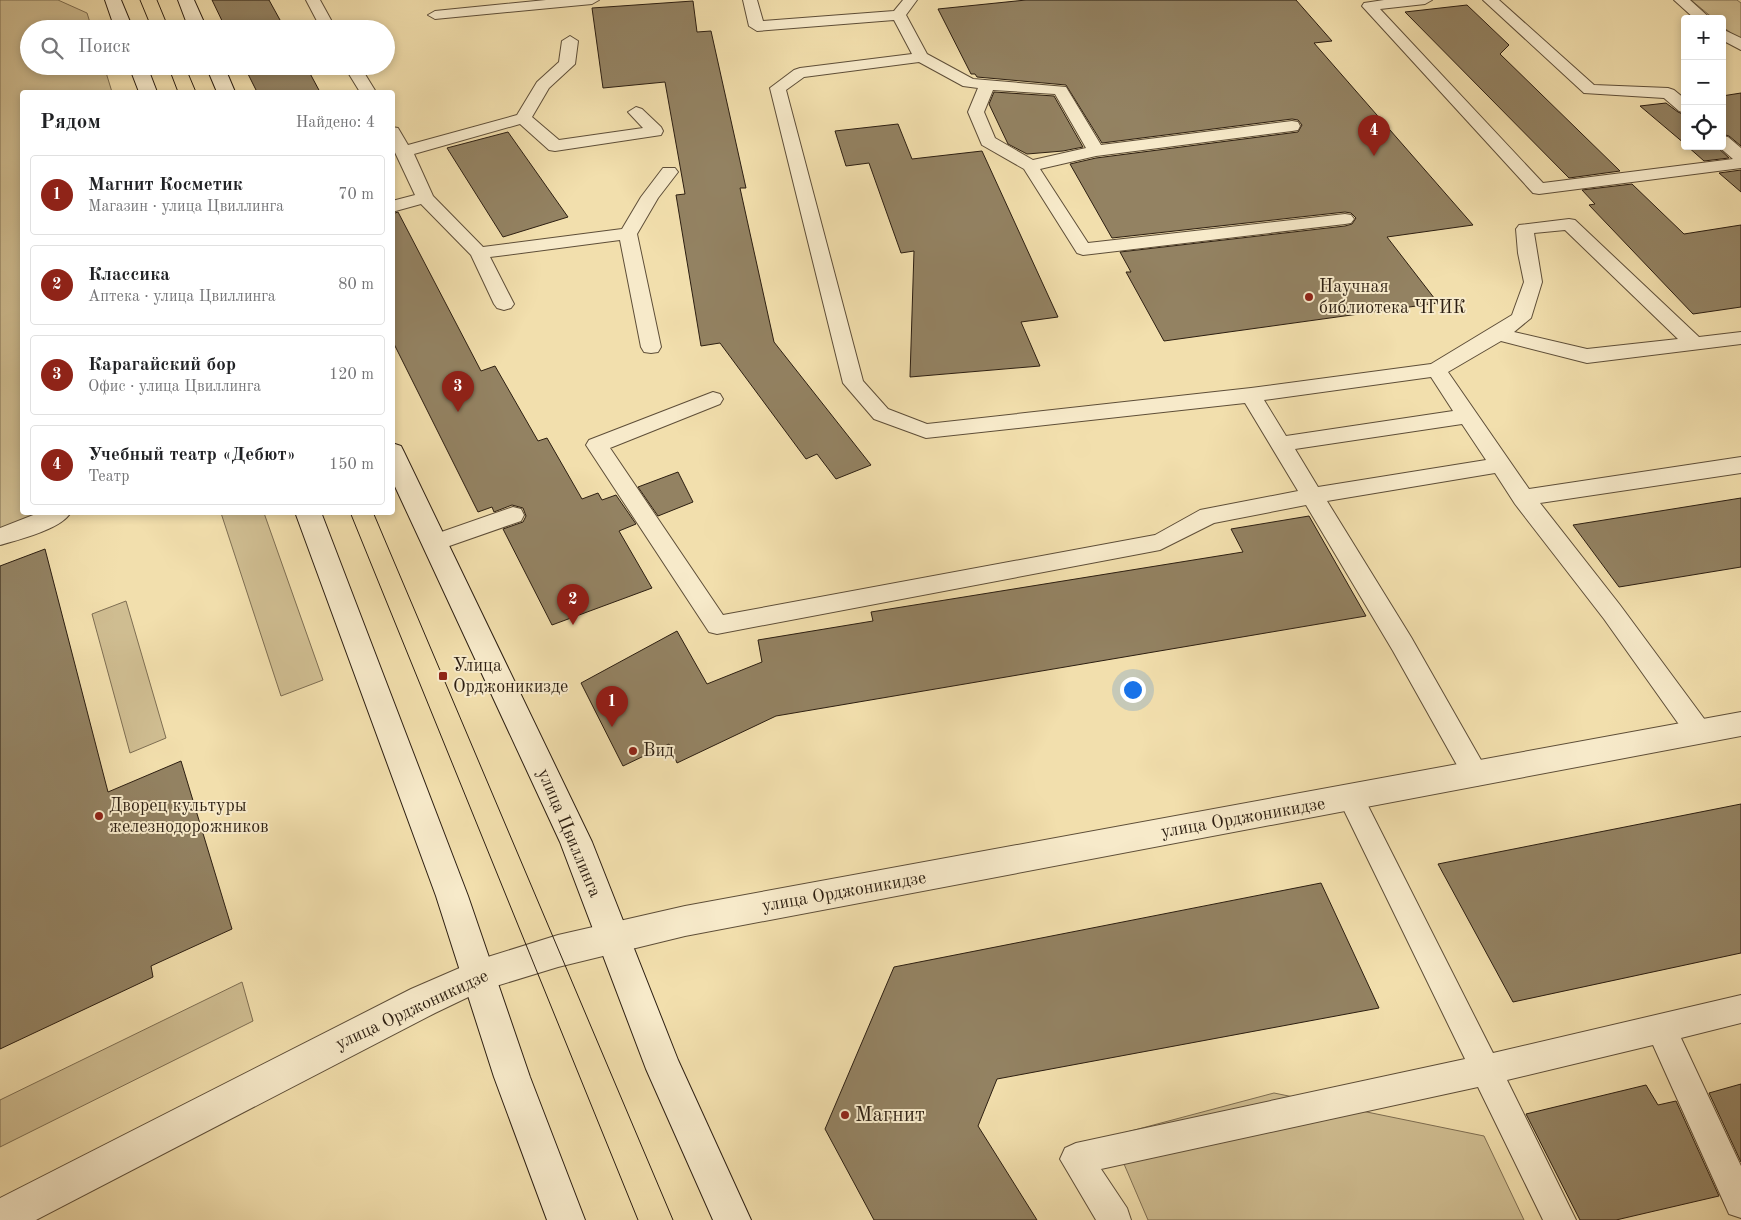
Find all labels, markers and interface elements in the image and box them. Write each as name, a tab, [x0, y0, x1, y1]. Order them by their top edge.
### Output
map controls	[1681, 15, 1726, 150]
button: +	[1681, 15, 1726, 60]
search box	[20, 20, 395, 75]
icon: search	[38, 34, 66, 62]
text: Поиск	[78, 38, 130, 57]
button: −	[1681, 60, 1726, 105]
button: locate	[1681, 105, 1726, 150]
text: Рядом	[40, 112, 101, 133]
text: Найдено: 4	[296, 115, 375, 131]
pin: 4	[1358, 115, 1390, 156]
text: Магнит Косметик	[88, 176, 243, 195]
text: 1	[52, 187, 62, 203]
text: 70 m	[338, 187, 374, 203]
text: Магазин · улица Цвиллинга	[88, 199, 284, 215]
text: Классика	[88, 266, 170, 285]
text: 2	[52, 277, 62, 293]
text: 80 m	[338, 277, 374, 293]
place label: Научная библиотека ЧГИК	[1319, 278, 1466, 317]
text: Аптека · улица Цвиллинга	[88, 289, 276, 305]
marker: Научная библиотека ЧГИК	[1303, 291, 1315, 303]
text: Карагайский бор	[88, 356, 236, 375]
text: 3	[52, 367, 62, 383]
text: 120 m	[329, 367, 374, 383]
pin: 3	[442, 371, 474, 412]
text: Офис · улица Цвиллинга	[88, 379, 261, 395]
text: Учебный театр «Дебют»	[88, 446, 296, 465]
text: 4	[52, 457, 62, 473]
text: 150 m	[329, 457, 374, 473]
text: Театр	[88, 469, 129, 485]
pin: 2	[557, 584, 589, 625]
place label: Улица Орджоникизде	[453, 657, 568, 696]
marker: Улица Орджоникизде	[437, 670, 449, 682]
your location	[1120, 677, 1146, 703]
pin: 1	[596, 686, 628, 727]
place label: Вид	[643, 742, 674, 760]
marker: Вид	[627, 745, 639, 757]
street label: улица Цвиллинга	[534, 766, 604, 900]
street label: улица Орджоникидзе	[1160, 795, 1326, 841]
place label: Дворец культуры железнодорожников	[109, 797, 269, 836]
marker: Дворец культуры железнодорожников	[93, 810, 105, 822]
street label: улица Орджоникидзе	[761, 869, 927, 915]
street label: улица Орджоникидзе	[333, 967, 491, 1053]
place label: Магнит	[855, 1105, 925, 1126]
marker: Магнит	[839, 1109, 851, 1121]

